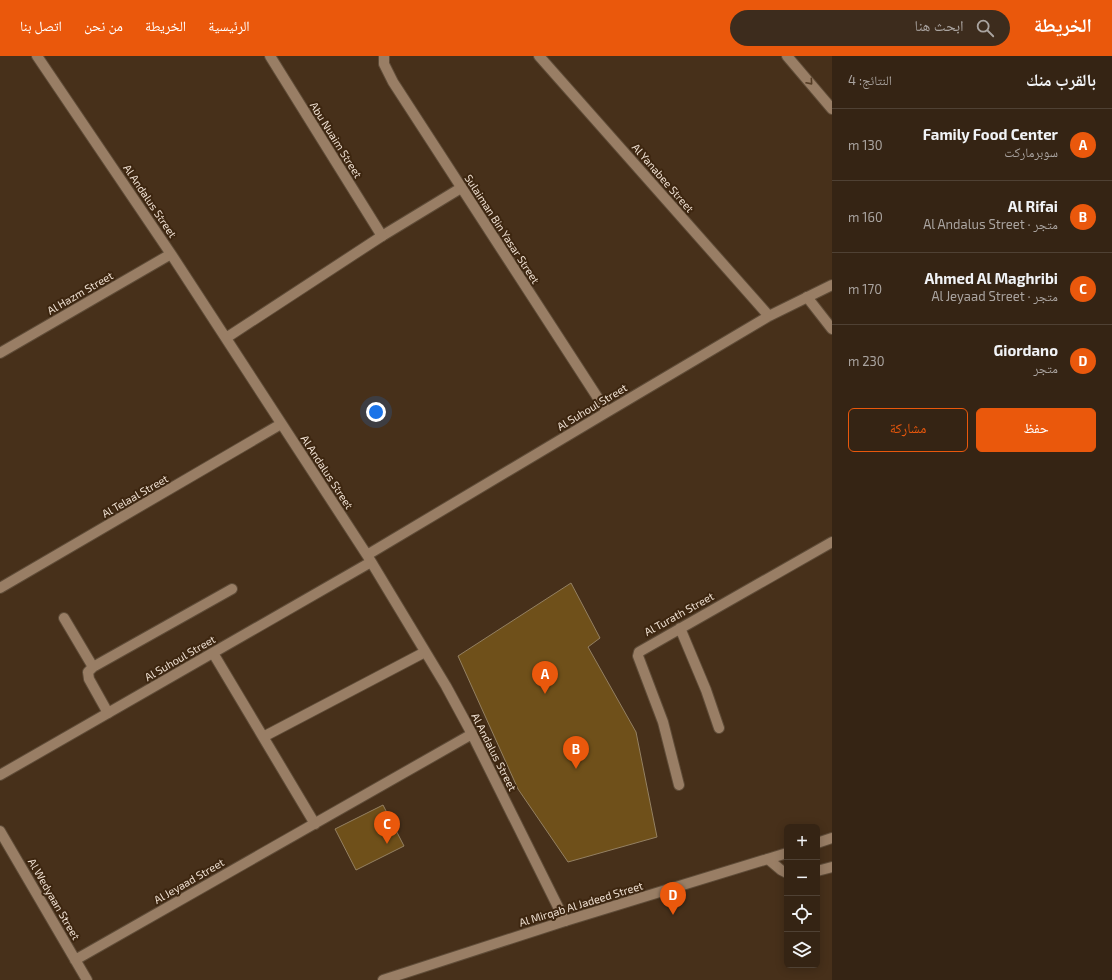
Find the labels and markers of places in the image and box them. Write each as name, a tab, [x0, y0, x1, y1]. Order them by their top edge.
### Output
pin: A	[532, 661, 558, 694]
pin: B	[563, 736, 589, 769]
pin: C	[374, 811, 400, 844]
pin: D	[660, 882, 686, 915]

